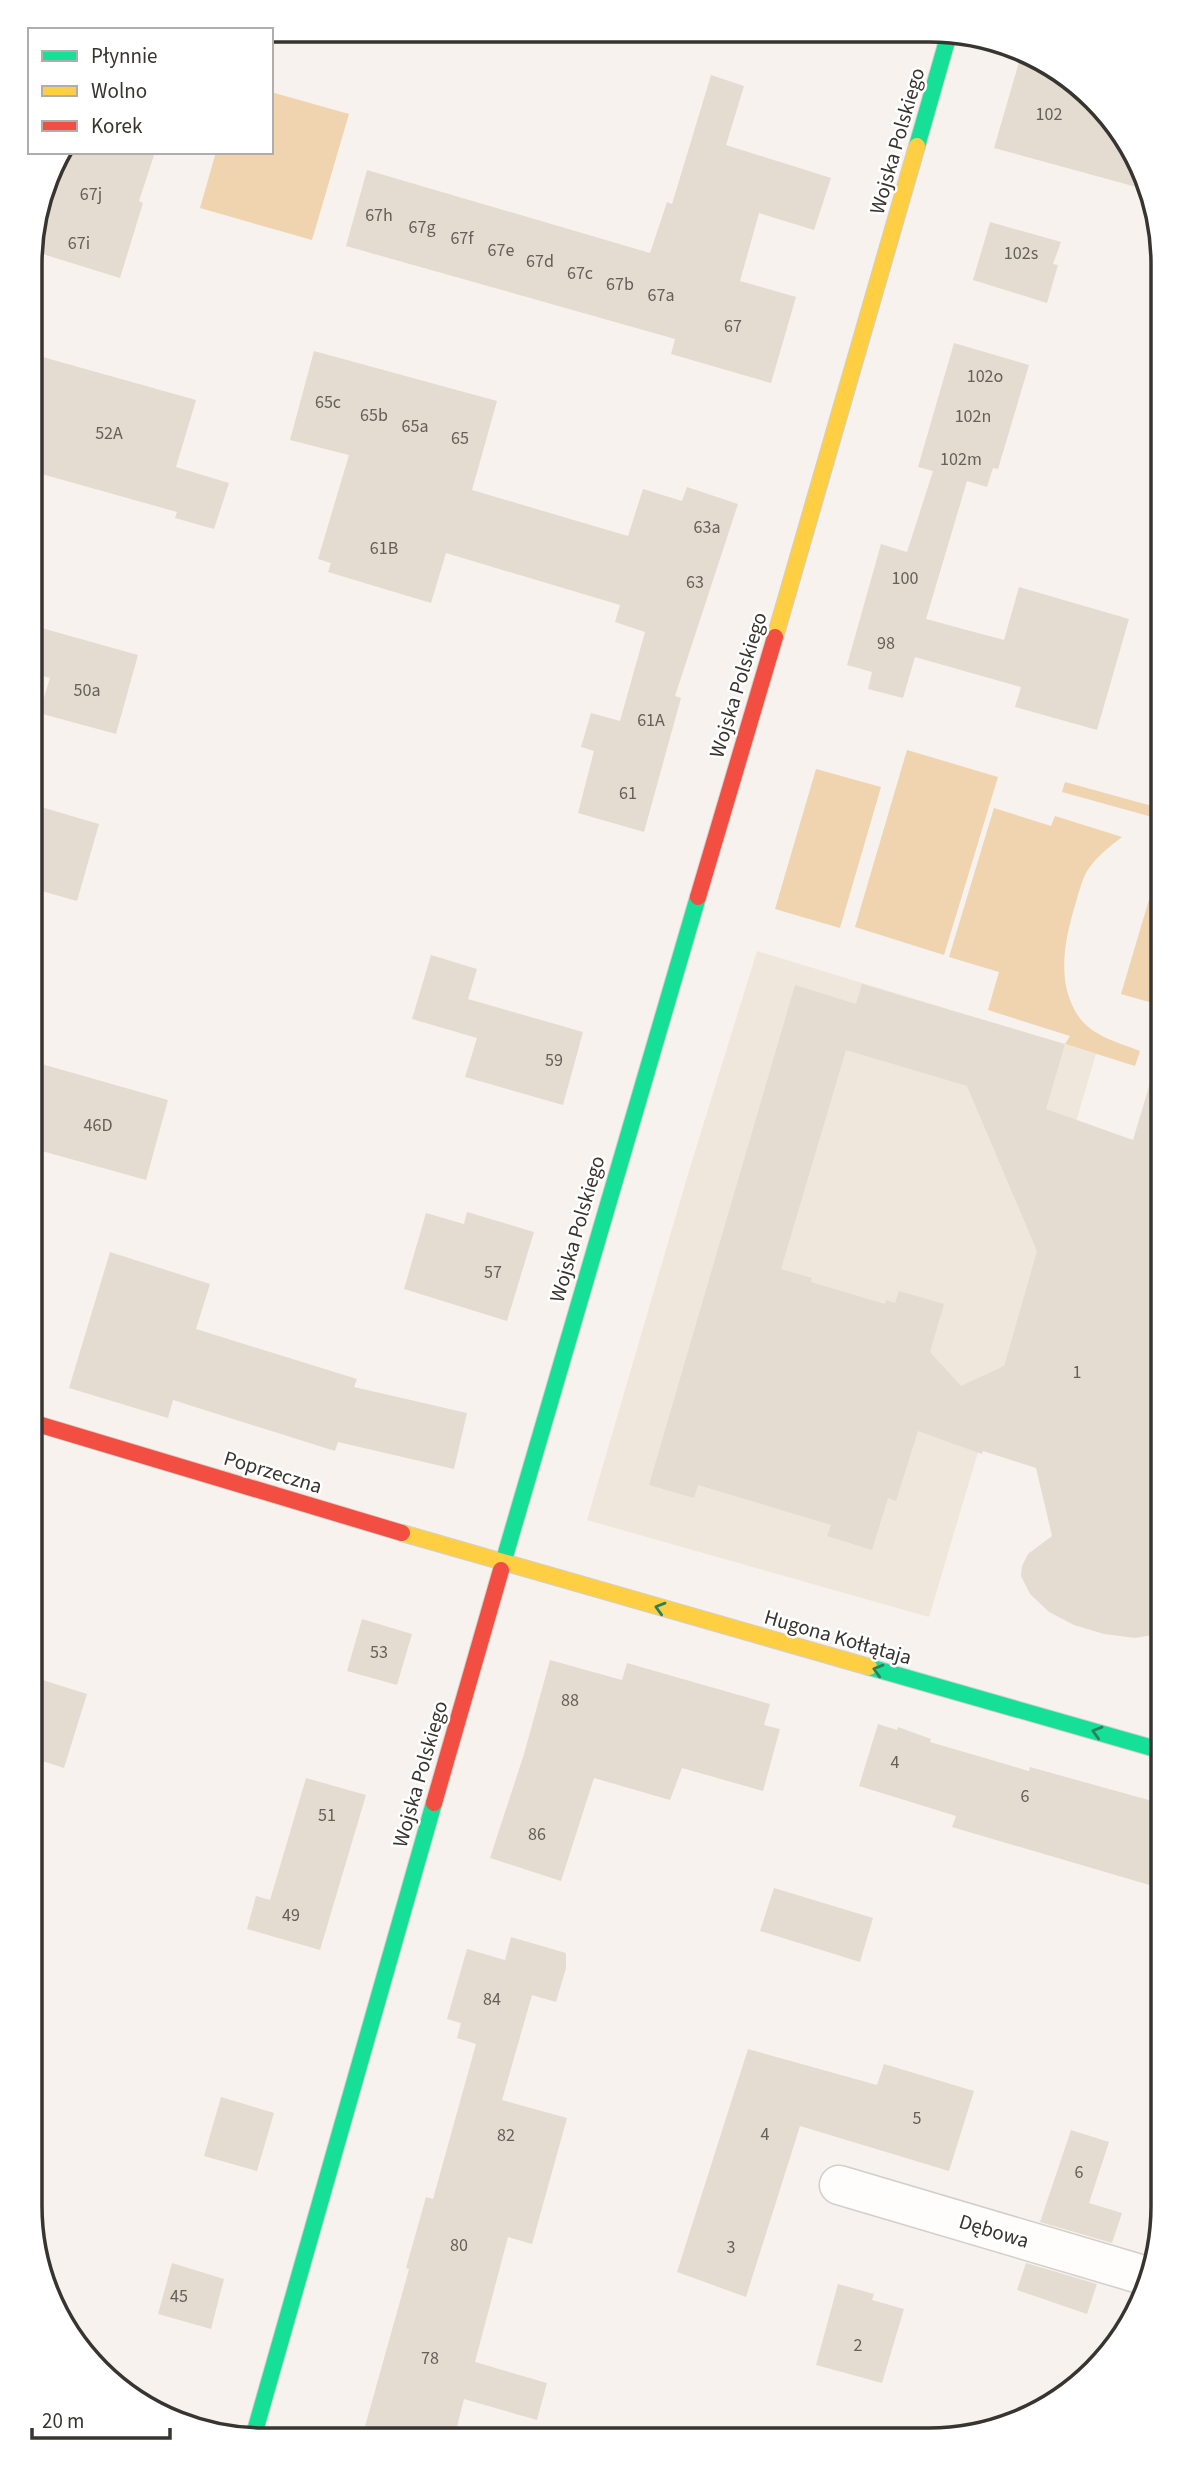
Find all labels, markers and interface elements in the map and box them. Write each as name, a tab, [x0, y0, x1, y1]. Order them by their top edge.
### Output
legend	[28, 28, 273, 154]
text: Płynnie	[91, 41, 158, 71]
street label: Wojska Polskiego	[862, 64, 932, 218]
text: Wolno	[91, 76, 147, 106]
house number: 102	[1036, 102, 1062, 127]
text: Korek	[91, 111, 143, 141]
house number: 67j	[80, 182, 102, 207]
house number: 67h	[365, 203, 393, 228]
house number: 67g	[409, 215, 435, 240]
house number: 67f	[450, 226, 474, 251]
house number: 67i	[68, 231, 90, 256]
house number: 67e	[488, 238, 514, 263]
house number: 102s	[1004, 241, 1038, 266]
house number: 67d	[526, 249, 554, 274]
house number: 67c	[567, 261, 593, 286]
house number: 67b	[606, 272, 634, 297]
house number: 67a	[648, 283, 674, 308]
house number: 67	[724, 314, 742, 339]
house number: 102o	[967, 364, 1003, 389]
house number: 65c	[315, 390, 341, 415]
house number: 65b	[360, 403, 388, 428]
house number: 102n	[955, 404, 991, 429]
house number: 65a	[402, 414, 428, 439]
house number: 52A	[95, 421, 123, 446]
house number: 65	[451, 426, 469, 451]
house number: 102m	[940, 447, 982, 472]
house number: 63a	[694, 515, 720, 540]
house number: 61B	[370, 536, 398, 561]
house number: 100	[892, 566, 918, 591]
house number: 63	[686, 570, 704, 595]
street label: Wojska Polskiego	[702, 608, 774, 762]
house number: 98	[877, 631, 895, 656]
house number: 50a	[74, 678, 100, 703]
house number: 61A	[637, 708, 665, 733]
house number: 61	[619, 781, 637, 806]
house number: 59	[545, 1048, 563, 1073]
house number: 46D	[84, 1113, 112, 1138]
street label: Wojska Polskiego	[542, 1152, 612, 1306]
house number: 57	[484, 1260, 502, 1285]
house number: 1	[1073, 1360, 1081, 1385]
street label: Poprzeczna	[220, 1443, 326, 1501]
one-way arrow	[654, 1601, 666, 1616]
street label: Hugona Kołłątaja	[761, 1602, 915, 1672]
house number: 53	[370, 1640, 388, 1665]
one-way arrow	[873, 1664, 885, 1678]
house number: 88	[561, 1688, 579, 1713]
street label: Wojska Polskiego	[385, 1697, 455, 1851]
one-way arrow	[1091, 1726, 1103, 1741]
house number: 4	[891, 1750, 900, 1775]
house number: 6	[1021, 1784, 1030, 1809]
house number: 51	[318, 1803, 336, 1828]
house number: 86	[528, 1822, 546, 1847]
house number: 49	[282, 1903, 300, 1928]
house number: 84	[483, 1987, 501, 2012]
house number: 5	[913, 2106, 922, 2131]
house number: 4	[761, 2122, 770, 2147]
house number: 82	[497, 2123, 515, 2148]
house number: 6	[1075, 2160, 1084, 2185]
street label: Dębowa	[955, 2206, 1033, 2256]
house number: 80	[450, 2233, 468, 2258]
house number: 3	[727, 2235, 736, 2260]
house number: 45	[170, 2284, 188, 2309]
house number: 2	[854, 2333, 863, 2358]
house number: 78	[421, 2346, 439, 2371]
scale bar	[32, 2396, 170, 2440]
text: 20 m	[42, 2406, 84, 2436]

